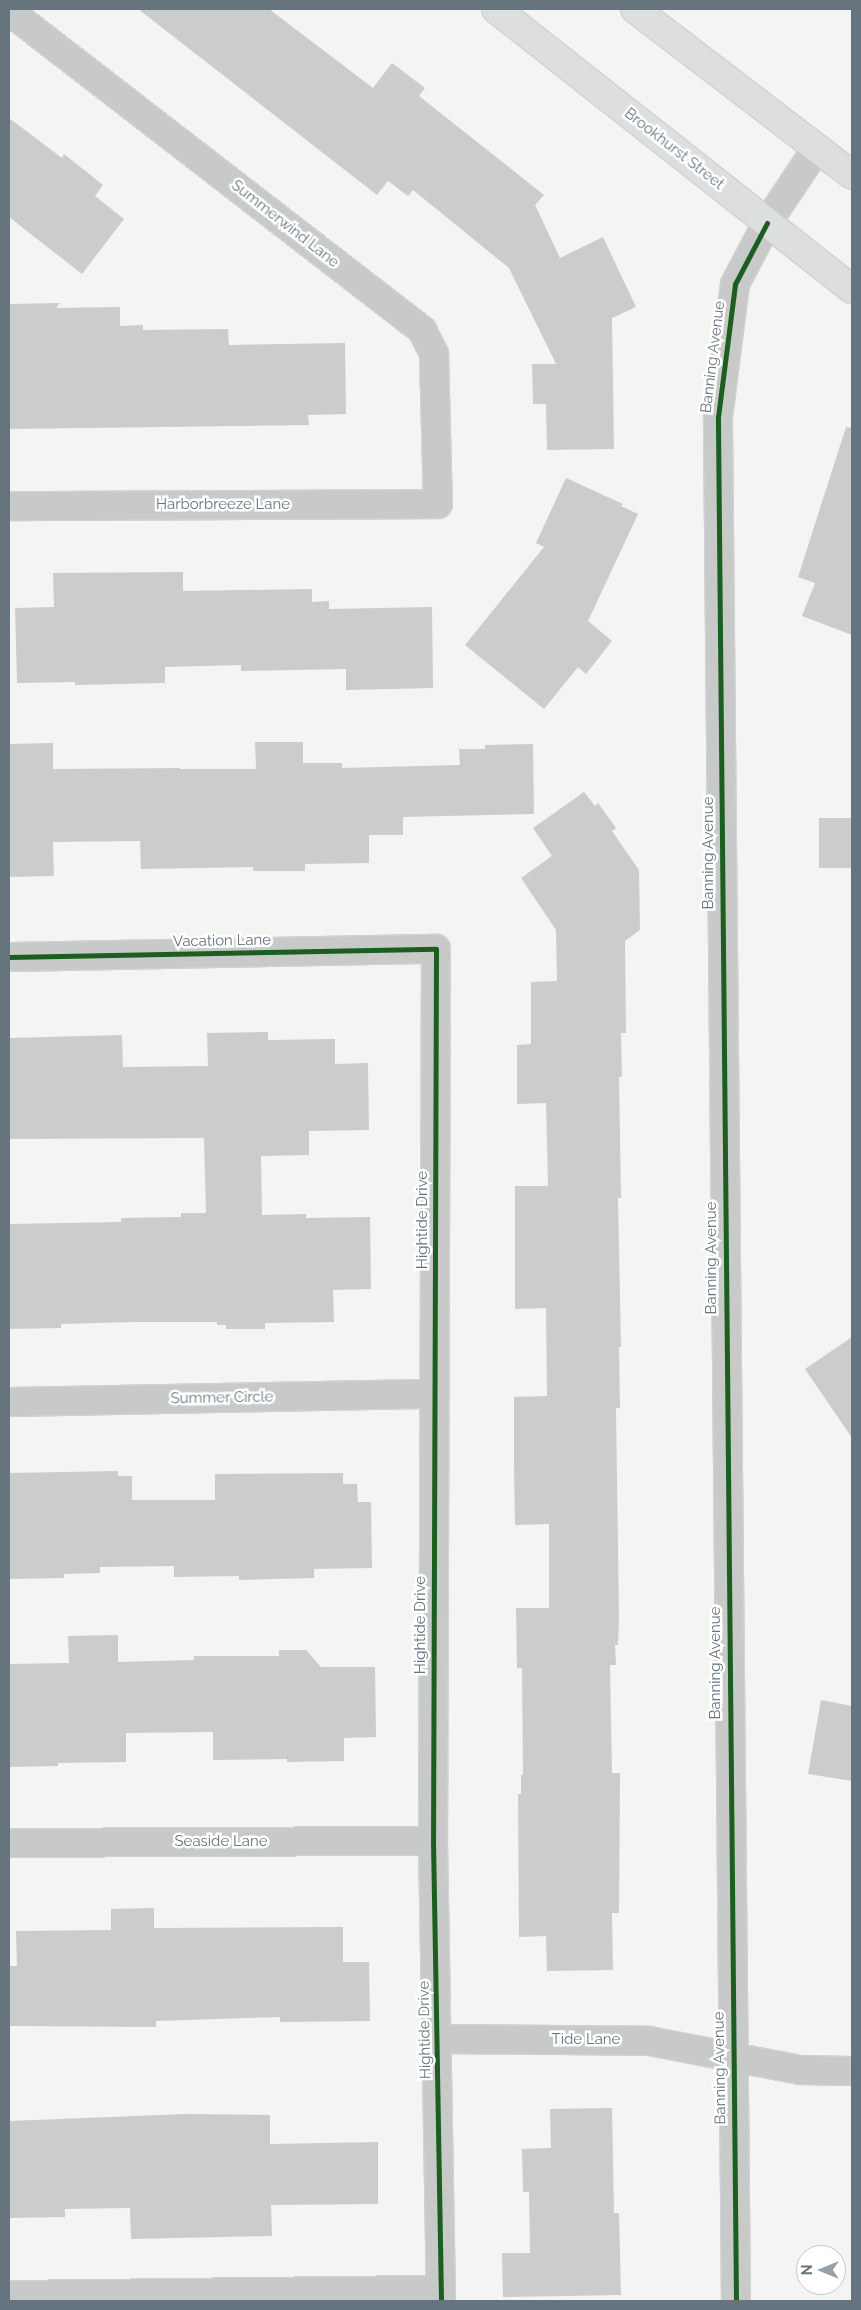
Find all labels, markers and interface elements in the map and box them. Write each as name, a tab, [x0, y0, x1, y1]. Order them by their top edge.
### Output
street label: Brookhurst Street	[621, 105, 727, 193]
street label: Summerwind Lane	[228, 176, 342, 272]
street label: Banning Avenue	[697, 300, 729, 414]
street label: Harborbreeze Lane	[156, 496, 290, 514]
street label: Banning Avenue	[700, 796, 718, 910]
street label: Vacation Lane	[173, 931, 271, 951]
street label: Hightide Drive	[414, 1171, 432, 1269]
street label: Banning Avenue	[703, 1201, 721, 1315]
street label: Summer Circle	[170, 1388, 274, 1408]
street label: Hightide Drive	[412, 1576, 430, 1674]
street label: Banning Avenue	[707, 1606, 725, 1720]
street label: Seaside Lane	[174, 1833, 268, 1851]
street label: Hightide Drive	[415, 1981, 435, 2079]
street label: Banning Avenue	[710, 2011, 730, 2125]
street label: Tide Lane	[552, 2031, 620, 2049]
north arrow	[796, 2245, 846, 2295]
text: N	[799, 2265, 815, 2275]

